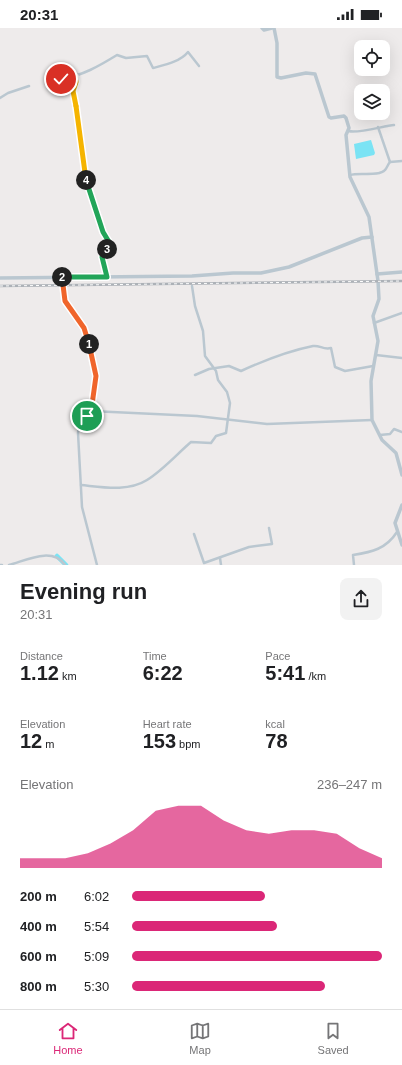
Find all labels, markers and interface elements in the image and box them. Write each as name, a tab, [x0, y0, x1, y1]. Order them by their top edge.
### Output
text: 20:31	[20, 6, 58, 23]
map controls	[354, 40, 390, 120]
button: locate	[354, 40, 390, 76]
pin	[44, 62, 78, 96]
icon: check	[50, 68, 72, 90]
button: layers	[354, 84, 390, 120]
pin: 4	[76, 170, 96, 190]
text: 4	[83, 174, 89, 186]
pin: 3	[97, 239, 117, 259]
text: 3	[104, 243, 110, 255]
pin: 2	[52, 267, 72, 287]
text: 2	[59, 271, 65, 283]
pin: 1	[79, 334, 99, 354]
text: 1	[86, 338, 92, 350]
pin	[70, 399, 104, 433]
icon: arrive	[76, 405, 98, 427]
button: share	[340, 578, 382, 620]
text: Evening run	[20, 579, 147, 604]
text: 20:31	[20, 607, 53, 622]
text: Distance	[20, 650, 63, 662]
text: Time	[143, 650, 167, 662]
text: Pace	[265, 650, 290, 662]
text: 1.12	[20, 662, 59, 684]
text: 6:22	[143, 662, 183, 684]
text: 5:41	[265, 662, 305, 684]
text: km	[59, 670, 77, 682]
text: /km	[305, 670, 326, 682]
text: Elevation	[20, 718, 65, 730]
text: Heart rate	[143, 718, 192, 730]
text: kcal	[265, 718, 285, 730]
text: 12	[20, 730, 42, 752]
text: 153	[143, 730, 176, 752]
text: 78	[265, 730, 288, 752]
text: m	[42, 738, 54, 750]
text: bpm	[176, 738, 201, 750]
text: Elevation	[20, 777, 73, 792]
text: 236–247 m	[317, 777, 382, 792]
text: 200 m	[20, 889, 57, 904]
text: 6:02	[84, 889, 109, 904]
text: 400 m	[20, 919, 57, 934]
text: 5:54	[84, 919, 109, 934]
text: 600 m	[20, 949, 57, 964]
text: 5:09	[84, 949, 109, 964]
text: 800 m	[20, 979, 57, 994]
text: 5:30	[84, 979, 109, 994]
tab: Home	[53, 1020, 83, 1056]
tab: Map	[189, 1020, 211, 1056]
tab: Saved	[318, 1020, 349, 1056]

